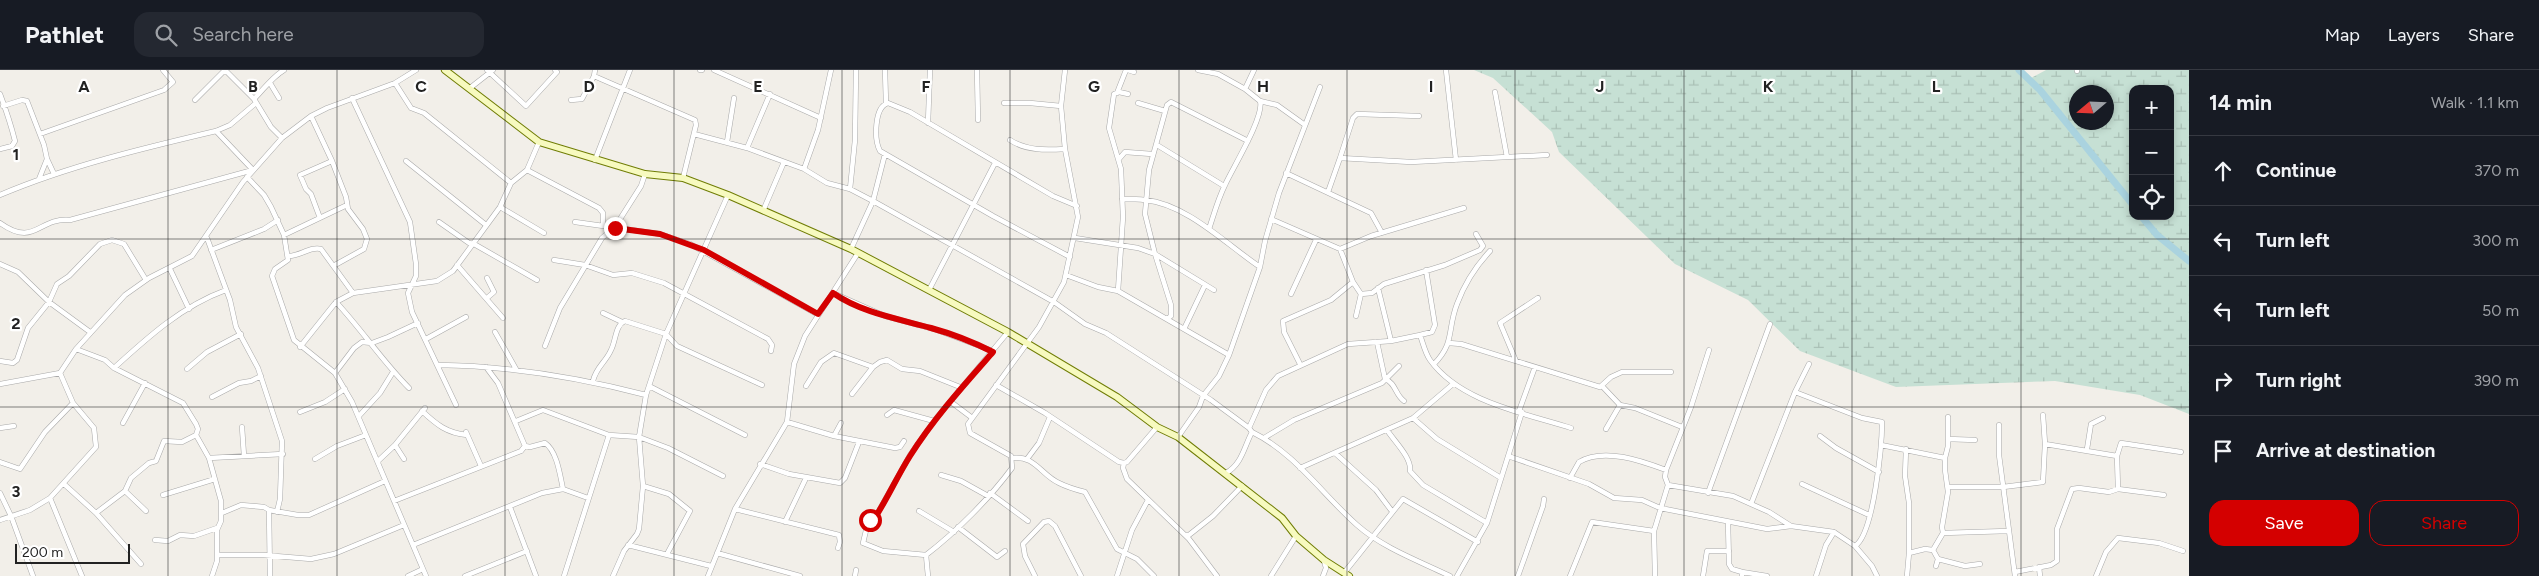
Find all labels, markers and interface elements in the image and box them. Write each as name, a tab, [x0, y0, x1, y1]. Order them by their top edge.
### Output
search box	[134, 12, 484, 57]
text: Pathlet	[25, 20, 104, 49]
icon: search	[152, 21, 180, 49]
text: Search here	[192, 23, 294, 46]
text: Map	[2325, 24, 2360, 46]
text: Layers	[2388, 24, 2440, 46]
text: Share	[2468, 24, 2514, 46]
text: A	[78, 77, 90, 96]
text: B	[248, 77, 258, 96]
text: C	[415, 77, 427, 96]
text: D	[583, 77, 595, 96]
text: E	[753, 77, 763, 96]
text: F	[922, 77, 931, 96]
text: G	[1088, 77, 1100, 96]
text: H	[1257, 77, 1269, 96]
text: I	[1429, 77, 1433, 96]
text: J	[1596, 77, 1604, 96]
text: K	[1763, 77, 1774, 96]
text: L	[1932, 77, 1941, 96]
north arrow	[2069, 85, 2114, 130]
map controls	[2129, 85, 2174, 220]
button: +	[2129, 85, 2174, 130]
text: 14 min	[2209, 90, 2272, 115]
text: Walk · 1.1 km	[2431, 93, 2519, 112]
button: −	[2129, 130, 2174, 175]
text: 1	[13, 145, 19, 164]
icon: ahead	[2209, 157, 2237, 185]
text: Continue	[2256, 159, 2336, 182]
text: 370 m	[2474, 161, 2519, 180]
button: locate	[2129, 175, 2174, 220]
route end	[604, 217, 627, 240]
icon: left	[2209, 227, 2237, 255]
text: Turn left	[2256, 229, 2330, 252]
text: 300 m	[2472, 231, 2519, 250]
icon: left	[2209, 297, 2237, 325]
text: Turn left	[2256, 299, 2330, 322]
text: 50 m	[2482, 301, 2519, 320]
text: 2	[11, 314, 21, 333]
icon: right	[2209, 367, 2237, 395]
text: Turn right	[2256, 369, 2342, 392]
text: 390 m	[2473, 371, 2519, 390]
icon: arrive	[2209, 437, 2237, 465]
text: Arrive at destination	[2256, 439, 2435, 462]
text: 3	[12, 482, 21, 501]
button: Save	[2209, 500, 2359, 546]
button: Share	[2369, 500, 2519, 546]
route start	[859, 509, 882, 532]
scale bar	[15, 541, 130, 564]
text: 200 m	[22, 544, 63, 561]

